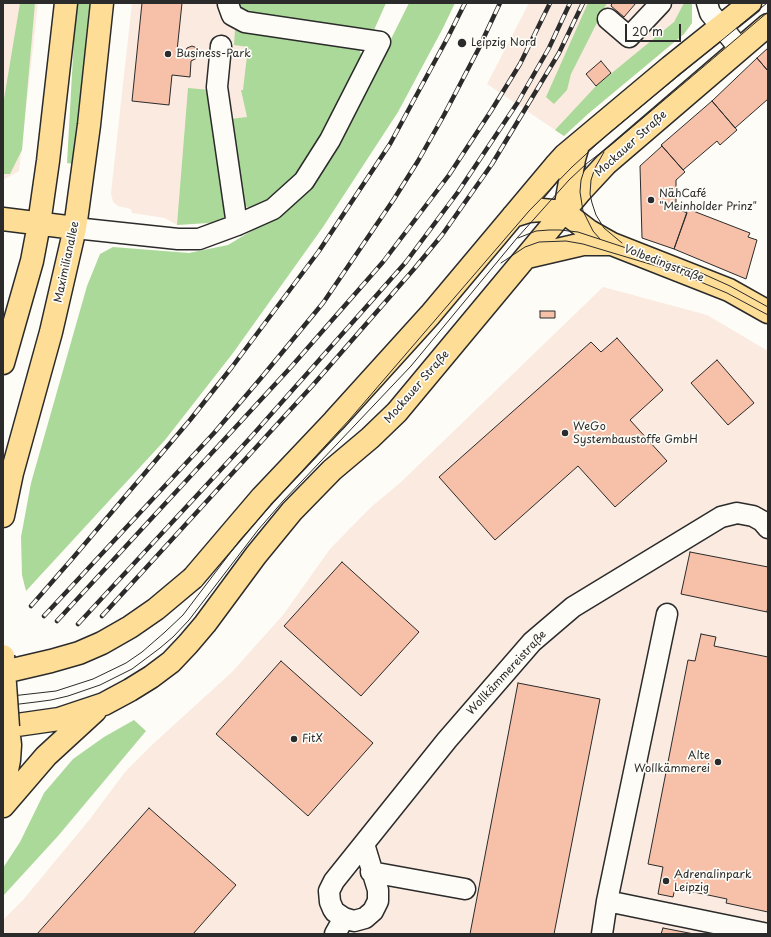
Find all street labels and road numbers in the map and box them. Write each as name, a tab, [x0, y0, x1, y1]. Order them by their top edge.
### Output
street label: Mockauer Straße	[592, 108, 670, 180]
street label: Maximilianallee	[52, 220, 82, 304]
street label: Volbedingstraße	[622, 243, 706, 285]
street label: Mockauer Straße	[382, 348, 452, 426]
street label: Wollkämmereistraße	[465, 628, 549, 718]

